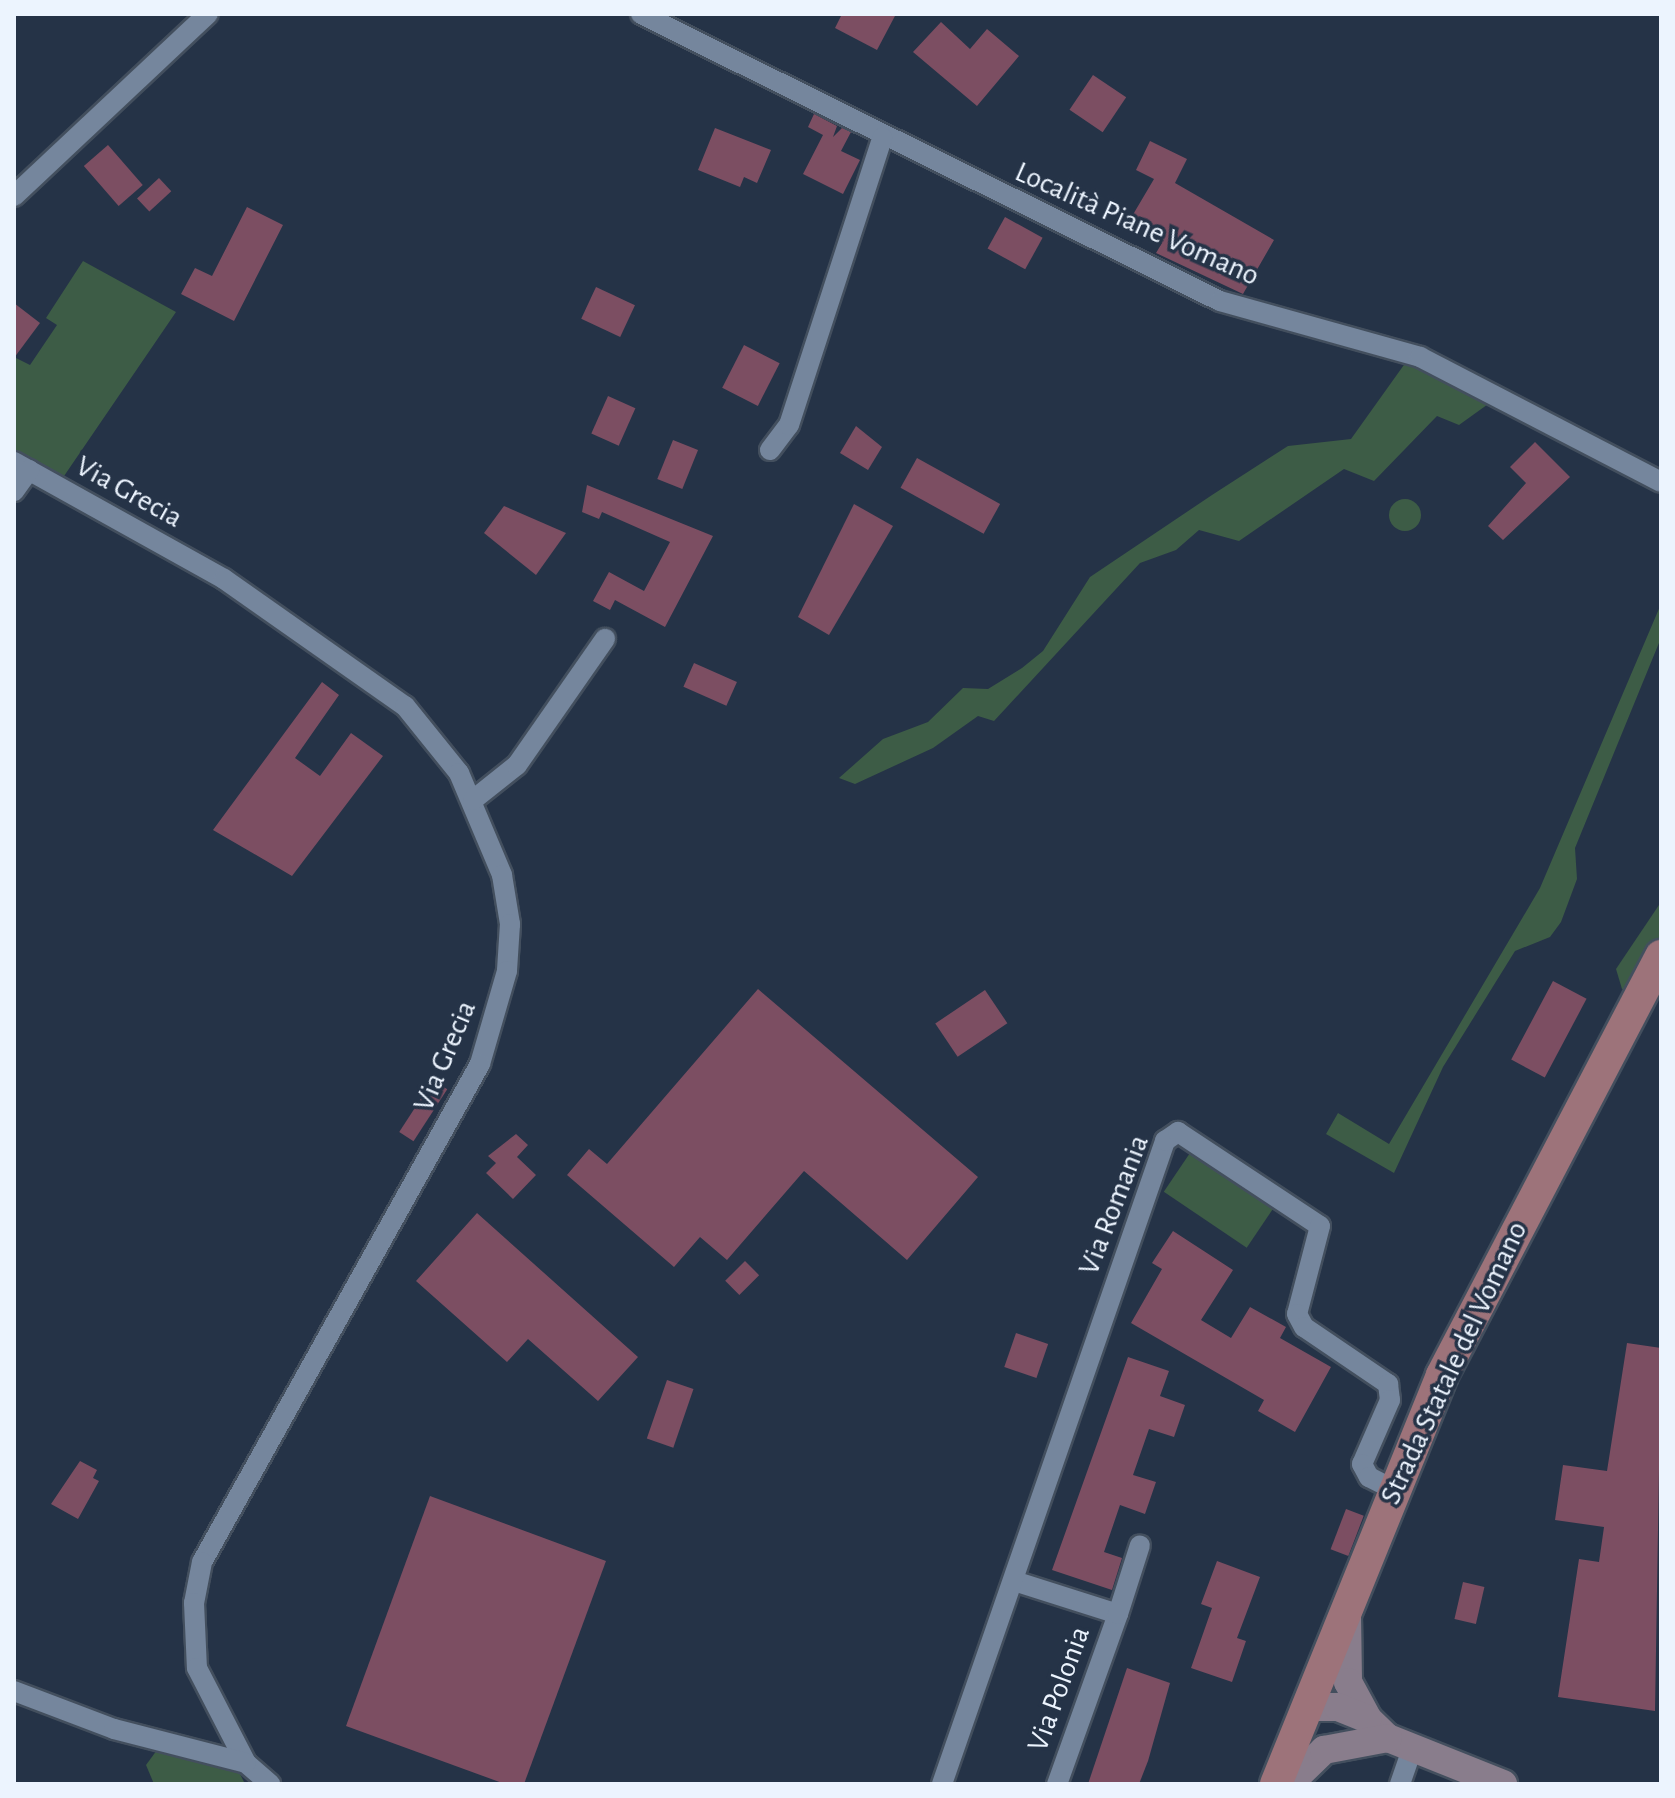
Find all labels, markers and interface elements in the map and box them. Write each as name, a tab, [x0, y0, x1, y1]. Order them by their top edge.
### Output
street label: Località Piane Vomano	[1009, 154, 1265, 294]
street label: Via Grecia	[69, 448, 189, 536]
street label: Via Grecia	[406, 995, 484, 1117]
street label: Via Romania	[1071, 1130, 1157, 1280]
street label: Strada Statale del Vomano	[1373, 1216, 1535, 1510]
street label: Via Polonia	[1020, 1622, 1098, 1756]

